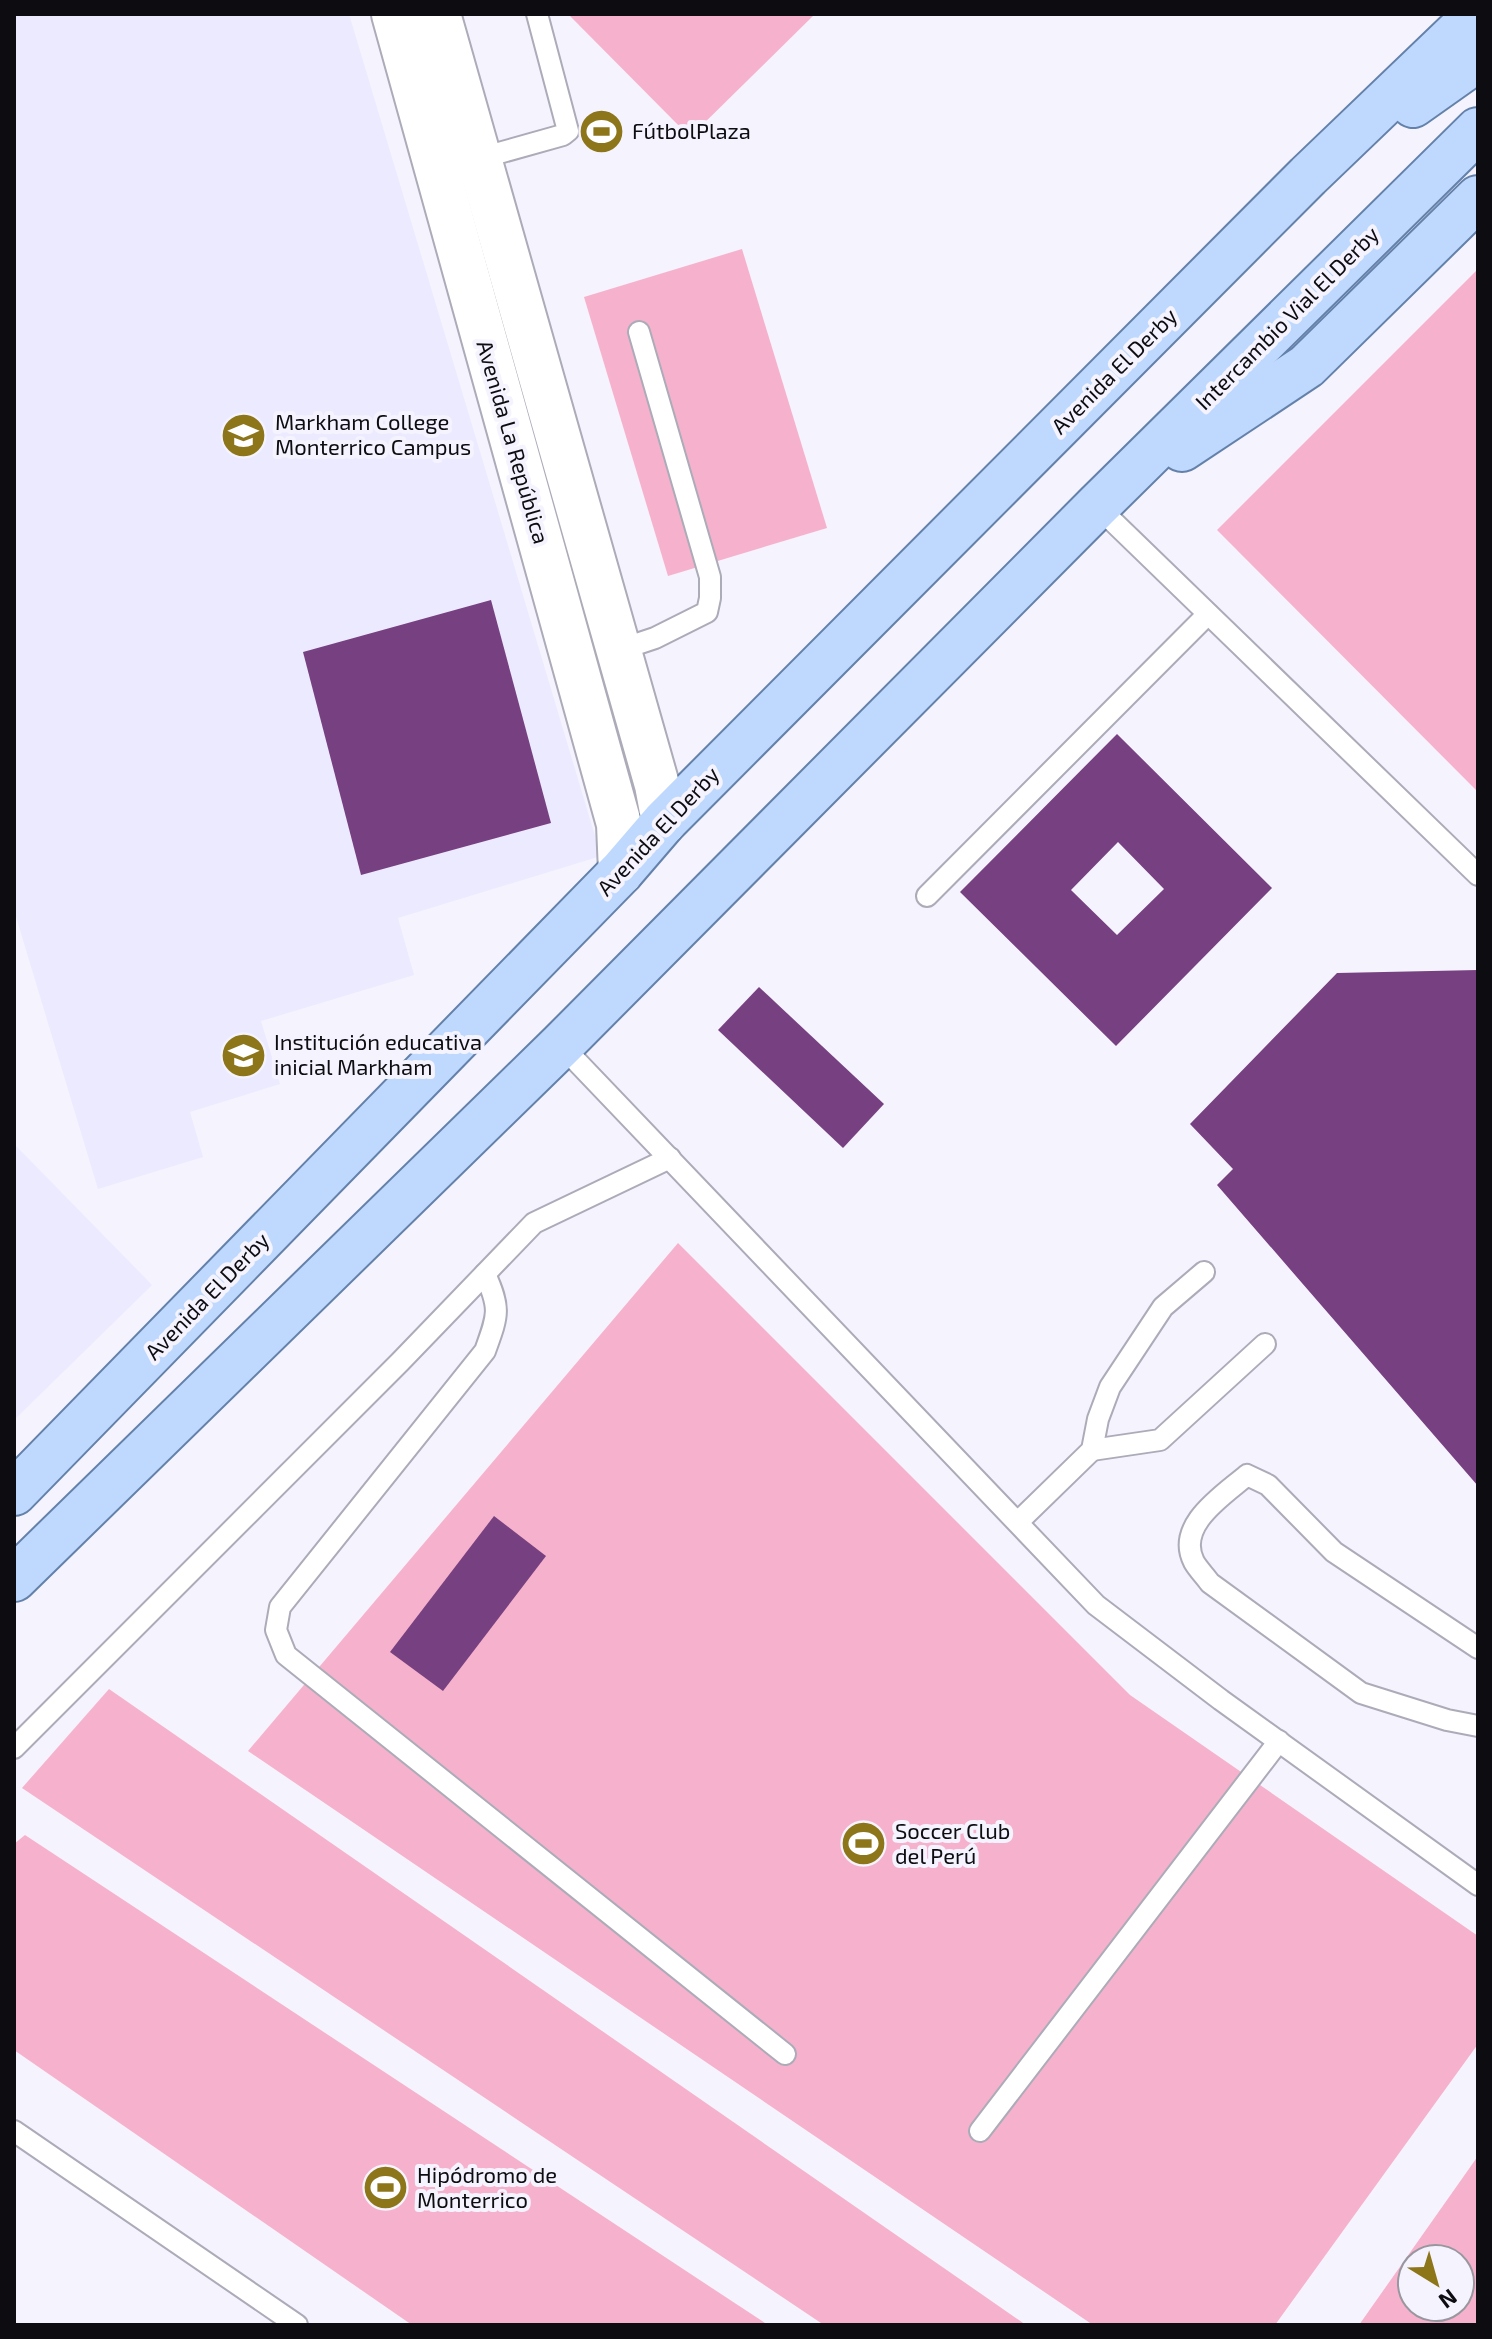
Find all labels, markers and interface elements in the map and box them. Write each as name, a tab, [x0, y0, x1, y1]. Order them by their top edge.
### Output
sports icon: FútbolPlaza	[577, 107, 625, 155]
place label: FútbolPlaza	[632, 117, 751, 143]
street label: Intercambio Vial El Derby	[1189, 220, 1384, 414]
street label: Avenida El Derby	[1045, 302, 1182, 439]
street label: Avenida La República	[472, 337, 555, 547]
place label: Markham College Monterrico Campus	[275, 408, 471, 459]
school or university icon: Markham College Monterrico Campus	[220, 411, 268, 459]
street label: Avenida El Derby	[591, 760, 724, 900]
place label: Institución educativa inicial Markham	[274, 1028, 482, 1079]
school or university icon: Institución educativa inicial Markham	[219, 1031, 267, 1079]
street label: Avenida El Derby	[139, 1226, 274, 1364]
place label: Soccer Club del Perú	[895, 1817, 1010, 1868]
sports icon: Soccer Club del Perú	[840, 1820, 888, 1868]
place label: Hipódromo de Monterrico	[417, 2161, 557, 2212]
sports icon: Hipódromo de Monterrico	[362, 2164, 410, 2212]
north arrow	[1396, 2243, 1476, 2323]
text: N	[1434, 2285, 1463, 2315]

